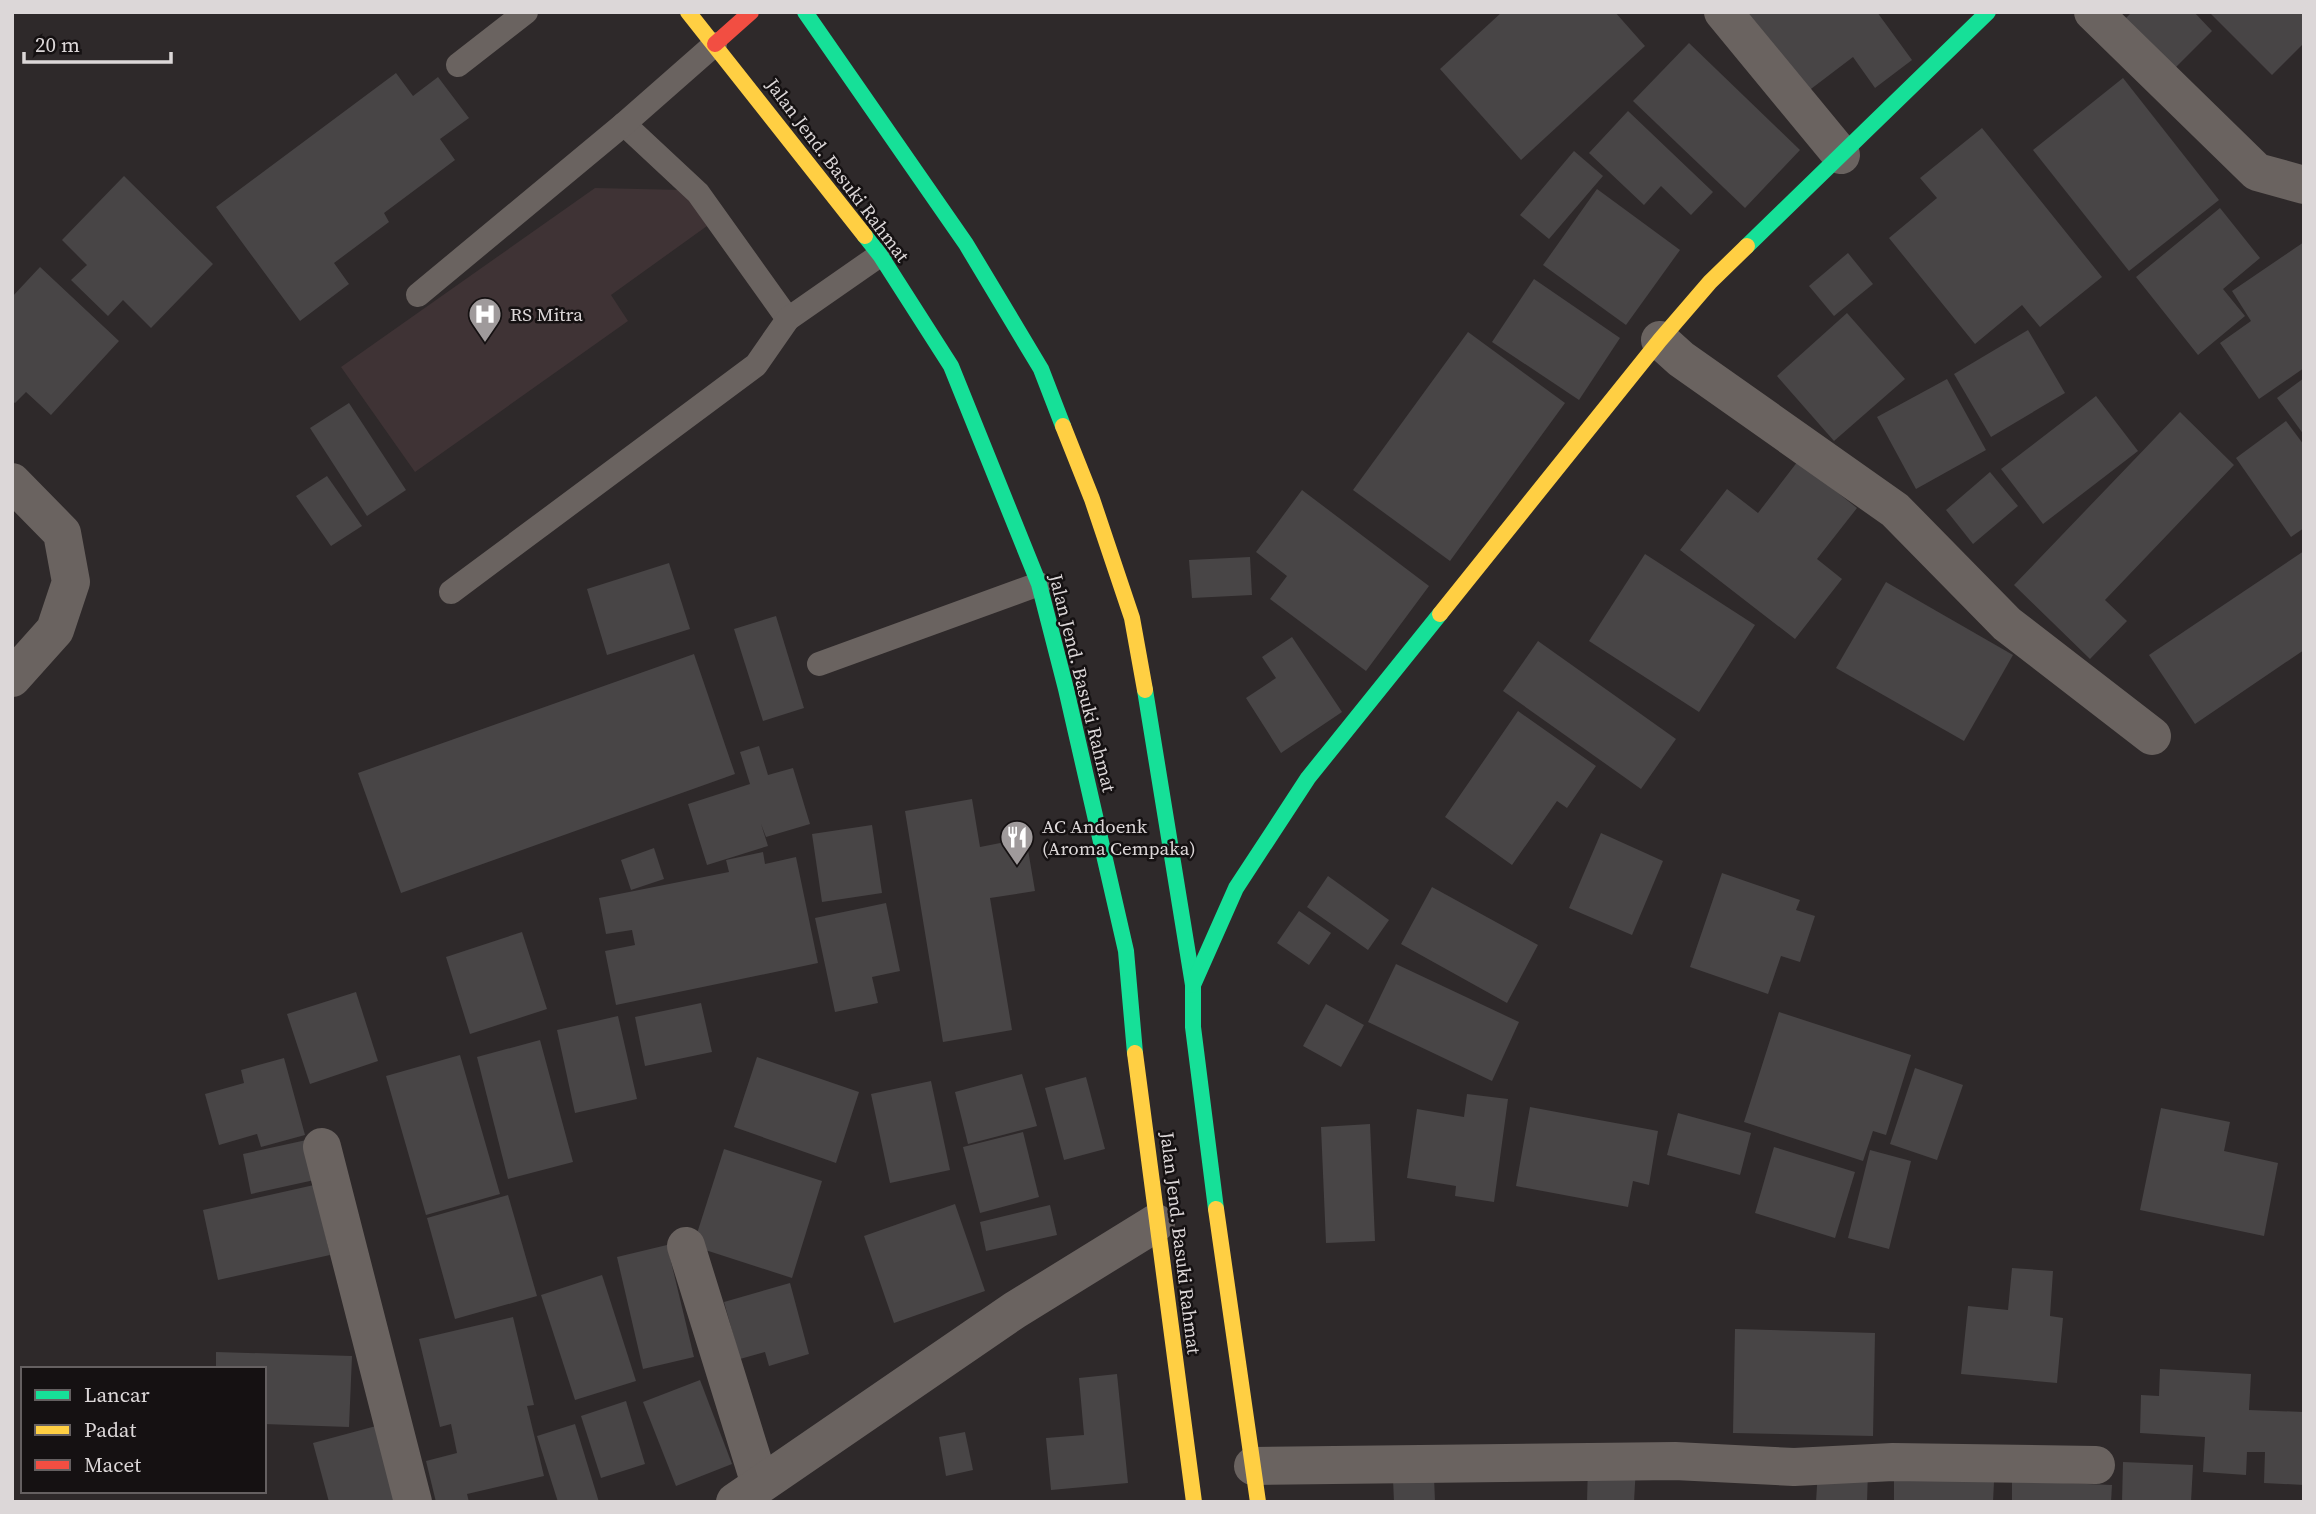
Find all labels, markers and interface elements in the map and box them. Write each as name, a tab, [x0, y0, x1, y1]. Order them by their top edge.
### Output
scale bar	[24, 21, 172, 65]
text: 20 m	[35, 30, 80, 59]
street label: Jalan Jend. Basuki Rahmat	[760, 72, 916, 268]
hospital icon: RS Mitra	[466, 295, 504, 344]
place label: RS Mitra	[510, 301, 583, 327]
street label: Jalan Jend. Basuki Rahmat	[1043, 570, 1123, 796]
place label: AC Andoenk (Aroma Cempaka)	[1042, 813, 1196, 861]
restaurant icon: AC Andoenk (Aroma Cempaka)	[998, 818, 1036, 867]
street label: Jalan Jend. Basuki Rahmat	[1154, 1129, 1208, 1357]
legend	[21, 1367, 266, 1493]
text: Lancar	[84, 1380, 150, 1409]
text: Padat	[84, 1415, 136, 1444]
text: Macet	[84, 1450, 141, 1479]

